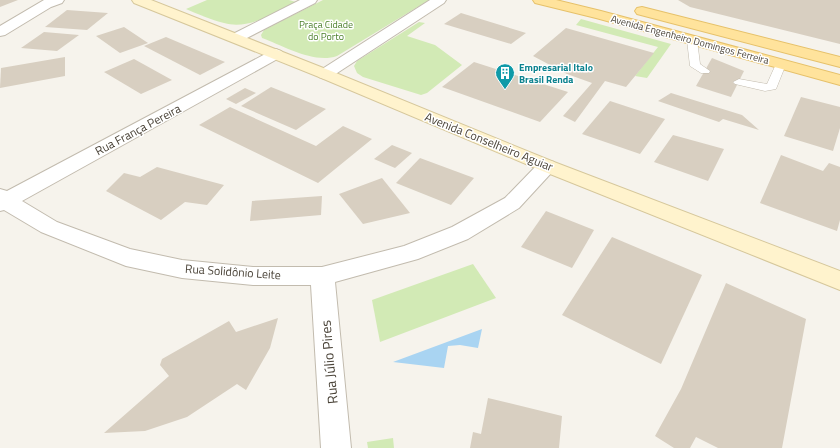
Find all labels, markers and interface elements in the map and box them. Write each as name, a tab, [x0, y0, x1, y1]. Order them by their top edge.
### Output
street label: Avenida Engenheiro Domingos Ferreira	[609, 11, 771, 68]
park label: Praça Cidade do Porto	[299, 17, 353, 44]
place label: Empresarial Italo Brasil Renda	[519, 60, 593, 87]
building icon: Empresarial Italo Brasil Renda	[494, 62, 516, 90]
street label: Rua França Pereira	[91, 99, 184, 160]
street label: Avenida Conselheiro Aguiar	[422, 107, 556, 176]
street label: Rua Solidônio Leite	[184, 259, 282, 284]
street label: Rua Júlio Pires	[314, 319, 343, 405]

